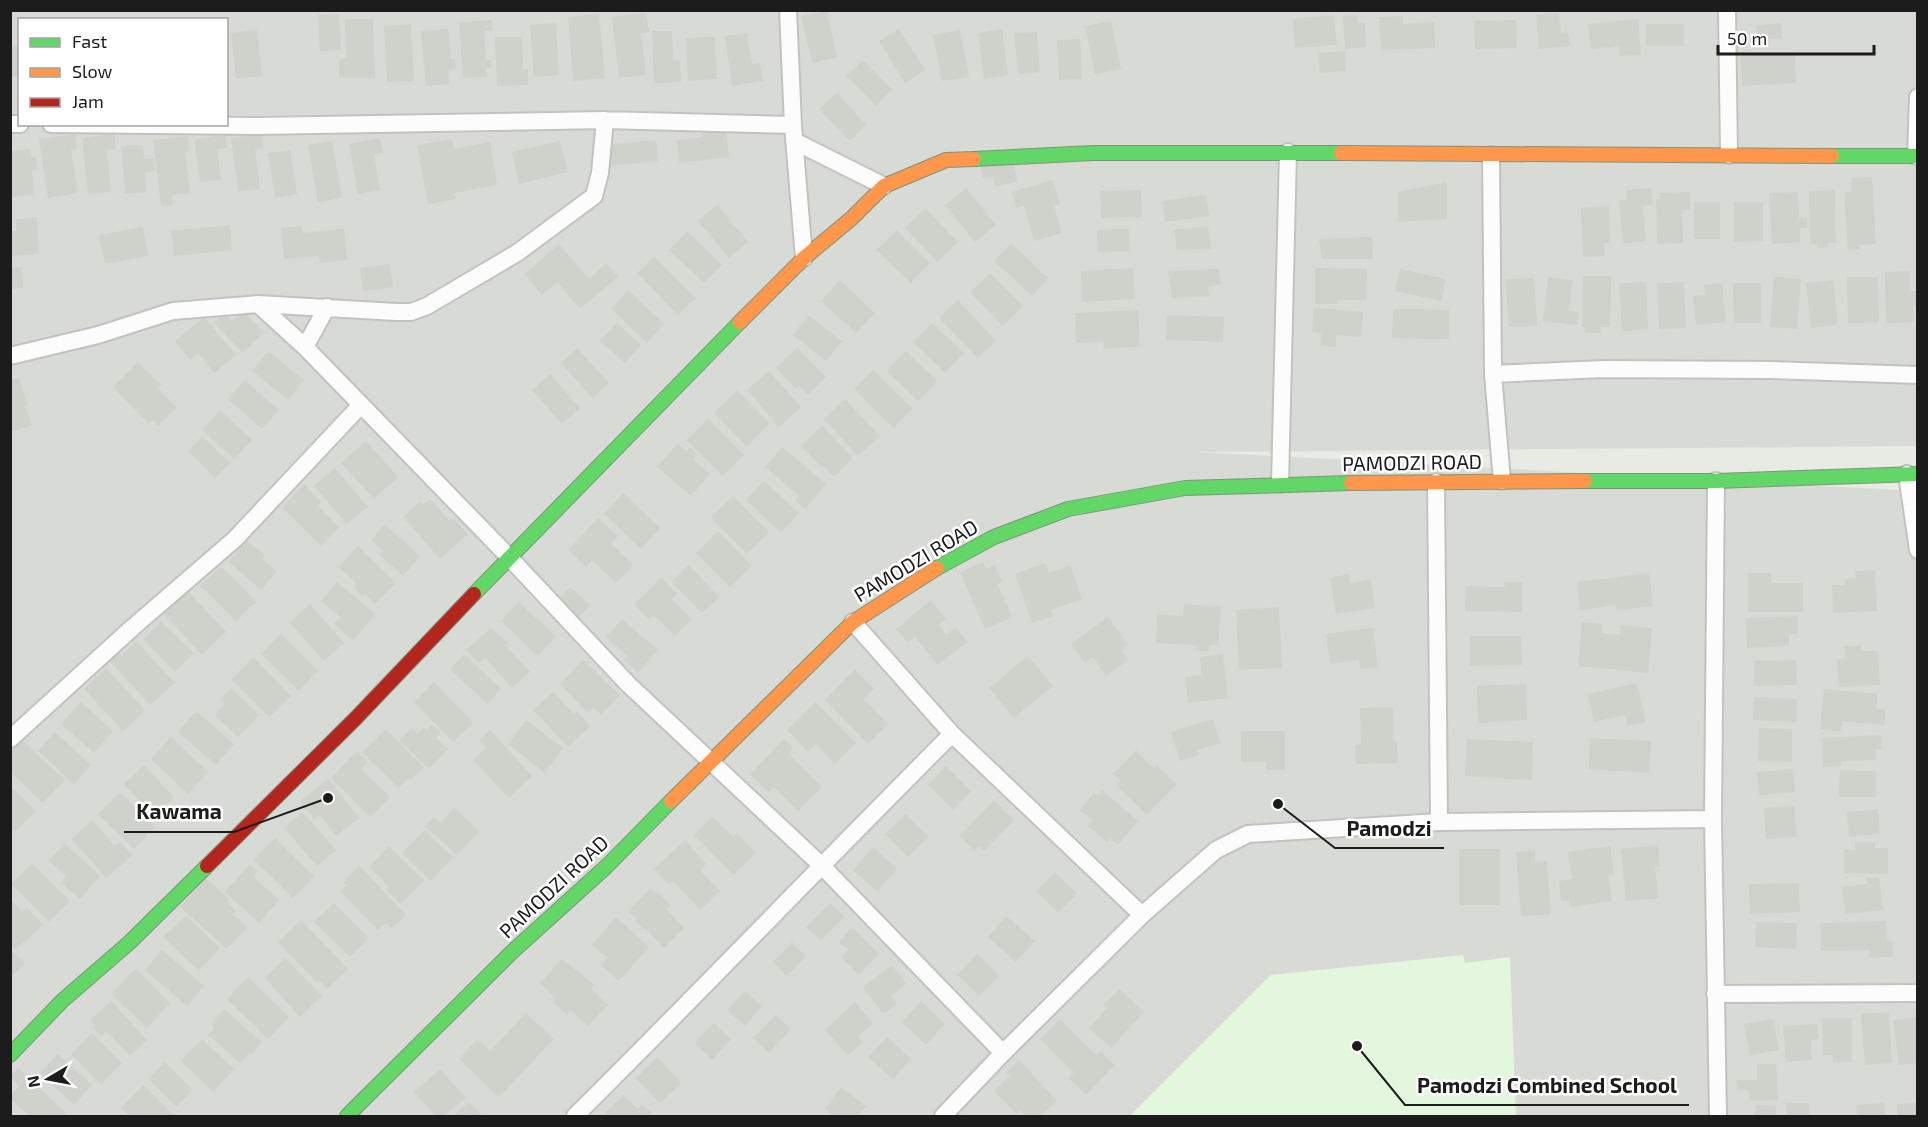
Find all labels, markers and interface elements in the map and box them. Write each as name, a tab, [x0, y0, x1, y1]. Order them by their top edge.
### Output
legend	[18, 18, 228, 126]
scale bar	[1718, 18, 1874, 56]
text: 50 m	[1727, 27, 1767, 49]
text: Fast	[72, 30, 107, 52]
text: Slow	[72, 60, 113, 82]
text: Jam	[72, 90, 104, 112]
street label: PAMODZI ROAD	[1342, 449, 1482, 475]
street label: PAMODZI ROAD	[849, 514, 982, 606]
callout: Kawama	[124, 793, 234, 832]
text: Kawama	[136, 798, 222, 823]
callout: Pamodzi	[1335, 809, 1444, 848]
text: Pamodzi	[1346, 815, 1432, 840]
street label: PAMODZI ROAD	[494, 830, 613, 943]
north arrow	[18, 1049, 78, 1109]
callout: Pamodzi Combined School	[1405, 1066, 1689, 1105]
text: Pamodzi Combined School	[1417, 1072, 1677, 1097]
text: N	[22, 1074, 43, 1089]

